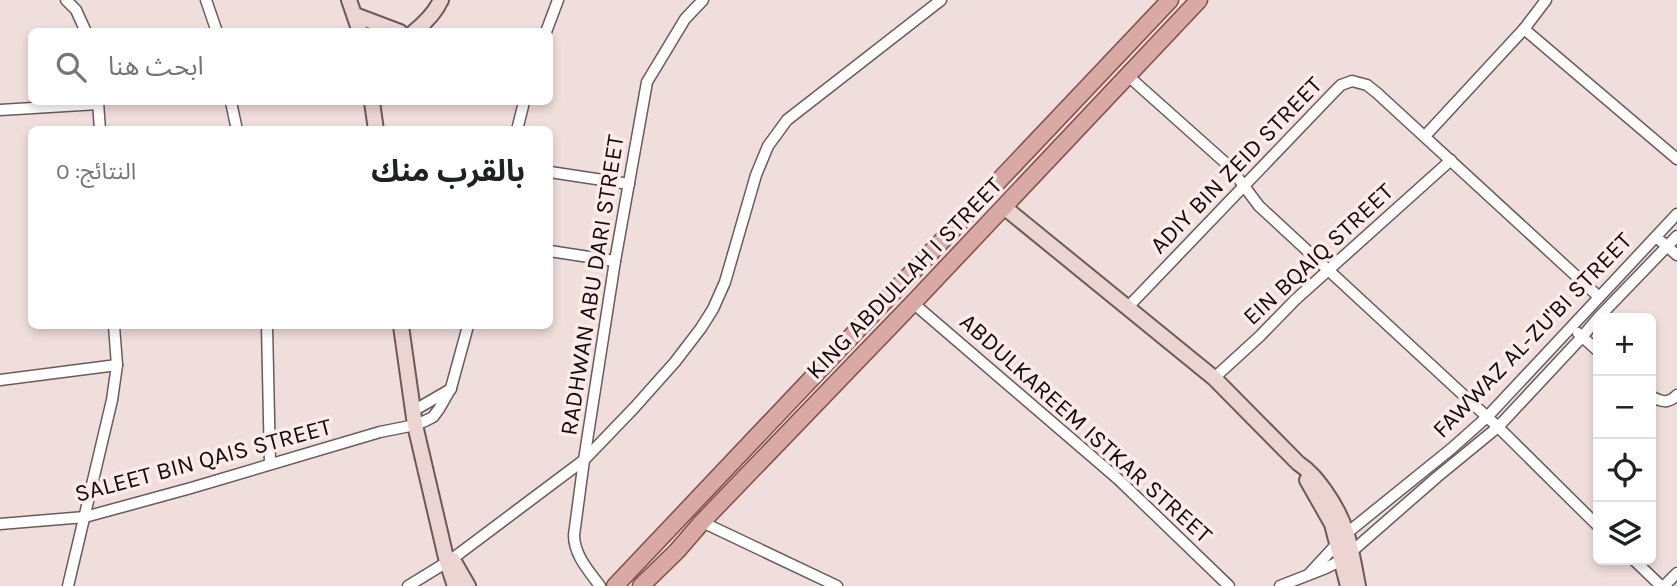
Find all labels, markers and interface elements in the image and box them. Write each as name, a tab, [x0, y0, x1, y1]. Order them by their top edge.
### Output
search box	[28, 28, 553, 105]
icon: search	[52, 48, 90, 86]
text: ابحث هنا	[108, 51, 204, 82]
street label: ADIY BIN ZEID STREET	[1144, 71, 1328, 259]
street label: RADHWAN ABU DARI STREET	[554, 133, 630, 437]
text: بالقرب منك	[371, 153, 525, 189]
text: النتائج: 0	[56, 158, 136, 185]
street label: KING ABDULLAH I STREET	[800, 171, 1008, 385]
street label: EIN BQAIQ STREET	[1237, 177, 1399, 331]
street label: FAWWAZ AL-ZU'BI STREET	[1427, 227, 1637, 443]
street label: ABDULKAREEM ISTKAR STREET	[954, 307, 1218, 549]
map controls	[1593, 313, 1656, 565]
button: +	[1593, 313, 1656, 376]
button: −	[1593, 376, 1656, 439]
street label: SALEET BIN QAIS STREET	[72, 412, 334, 508]
button: locate	[1593, 439, 1656, 502]
button: layers	[1593, 502, 1656, 565]

